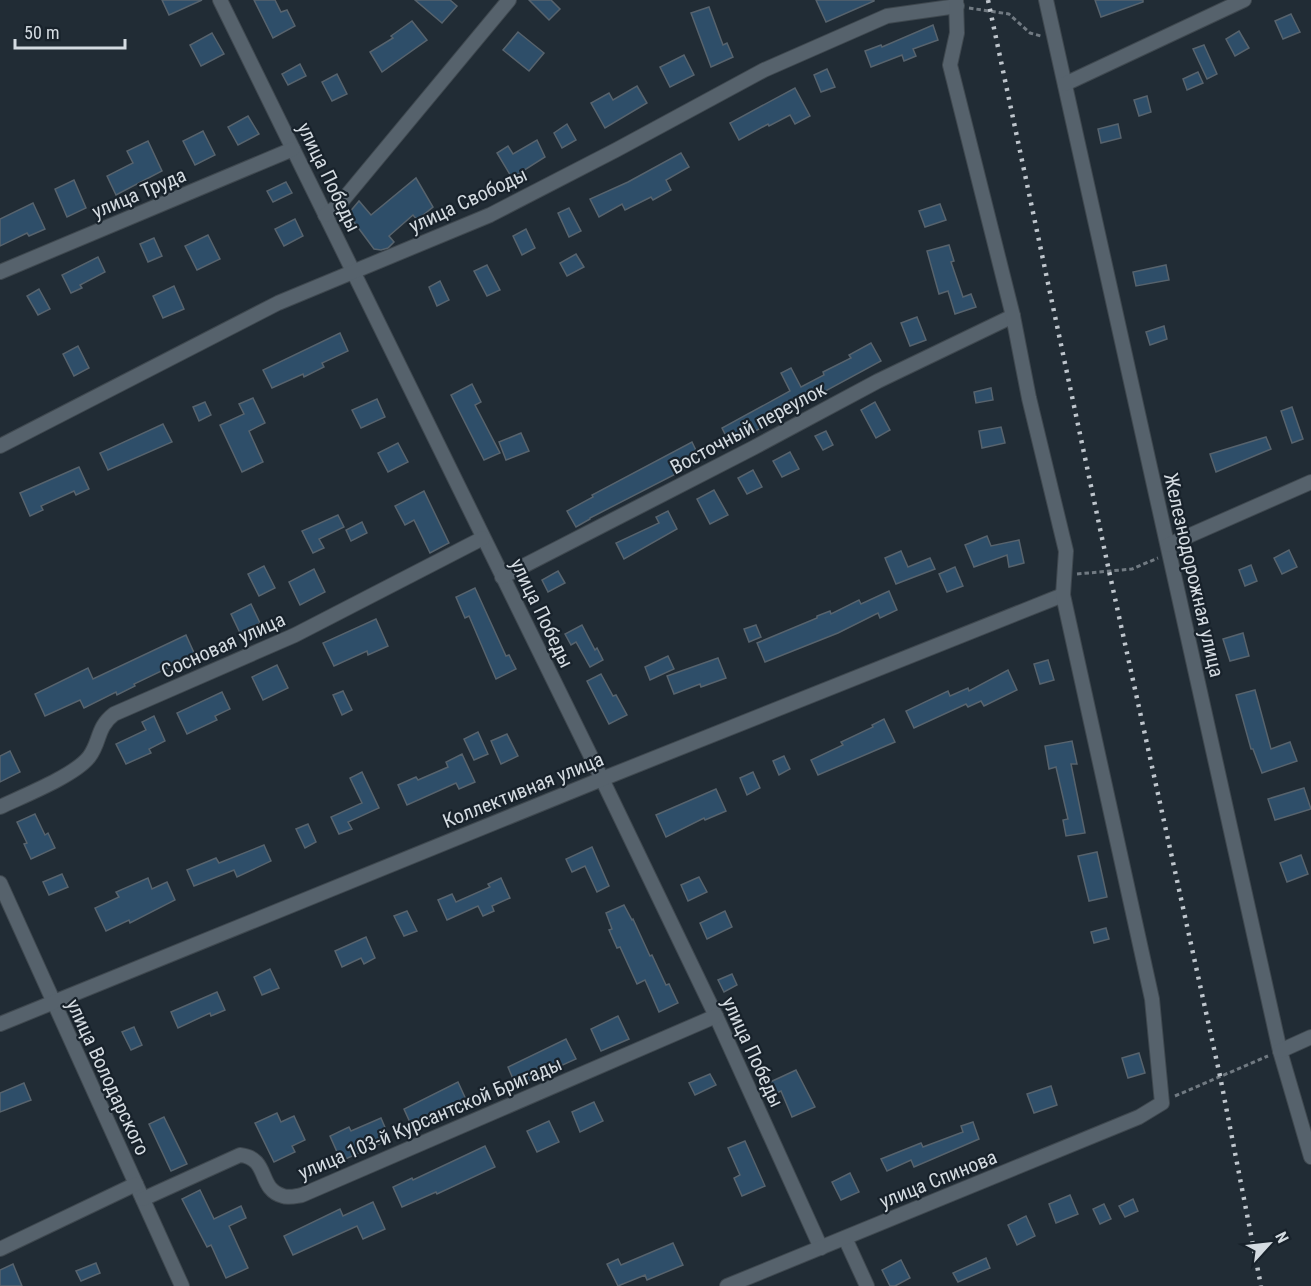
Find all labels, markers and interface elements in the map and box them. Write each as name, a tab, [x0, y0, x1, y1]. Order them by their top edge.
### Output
scale bar	[15, 12, 124, 50]
text: 50 m	[24, 22, 59, 43]
street label: улица Победы	[292, 118, 366, 236]
street label: улица Труда	[88, 162, 190, 224]
street label: улица Свободы	[405, 162, 531, 238]
street label: Восточный переулок	[666, 377, 830, 479]
street label: Железнодорожная улица	[1159, 470, 1229, 680]
street label: улица Победы	[505, 554, 579, 672]
street label: Сосновая улица	[157, 607, 289, 683]
street label: Коллективная улица	[439, 747, 607, 833]
street label: улица Победы	[717, 993, 789, 1111]
street label: улица Володарского	[61, 995, 155, 1159]
street label: улица 103-й Курсантской Бригады	[295, 1051, 565, 1185]
street label: улица Спинова	[876, 1145, 1000, 1213]
north arrow	[1239, 1214, 1299, 1274]
text: N	[1271, 1229, 1293, 1246]

